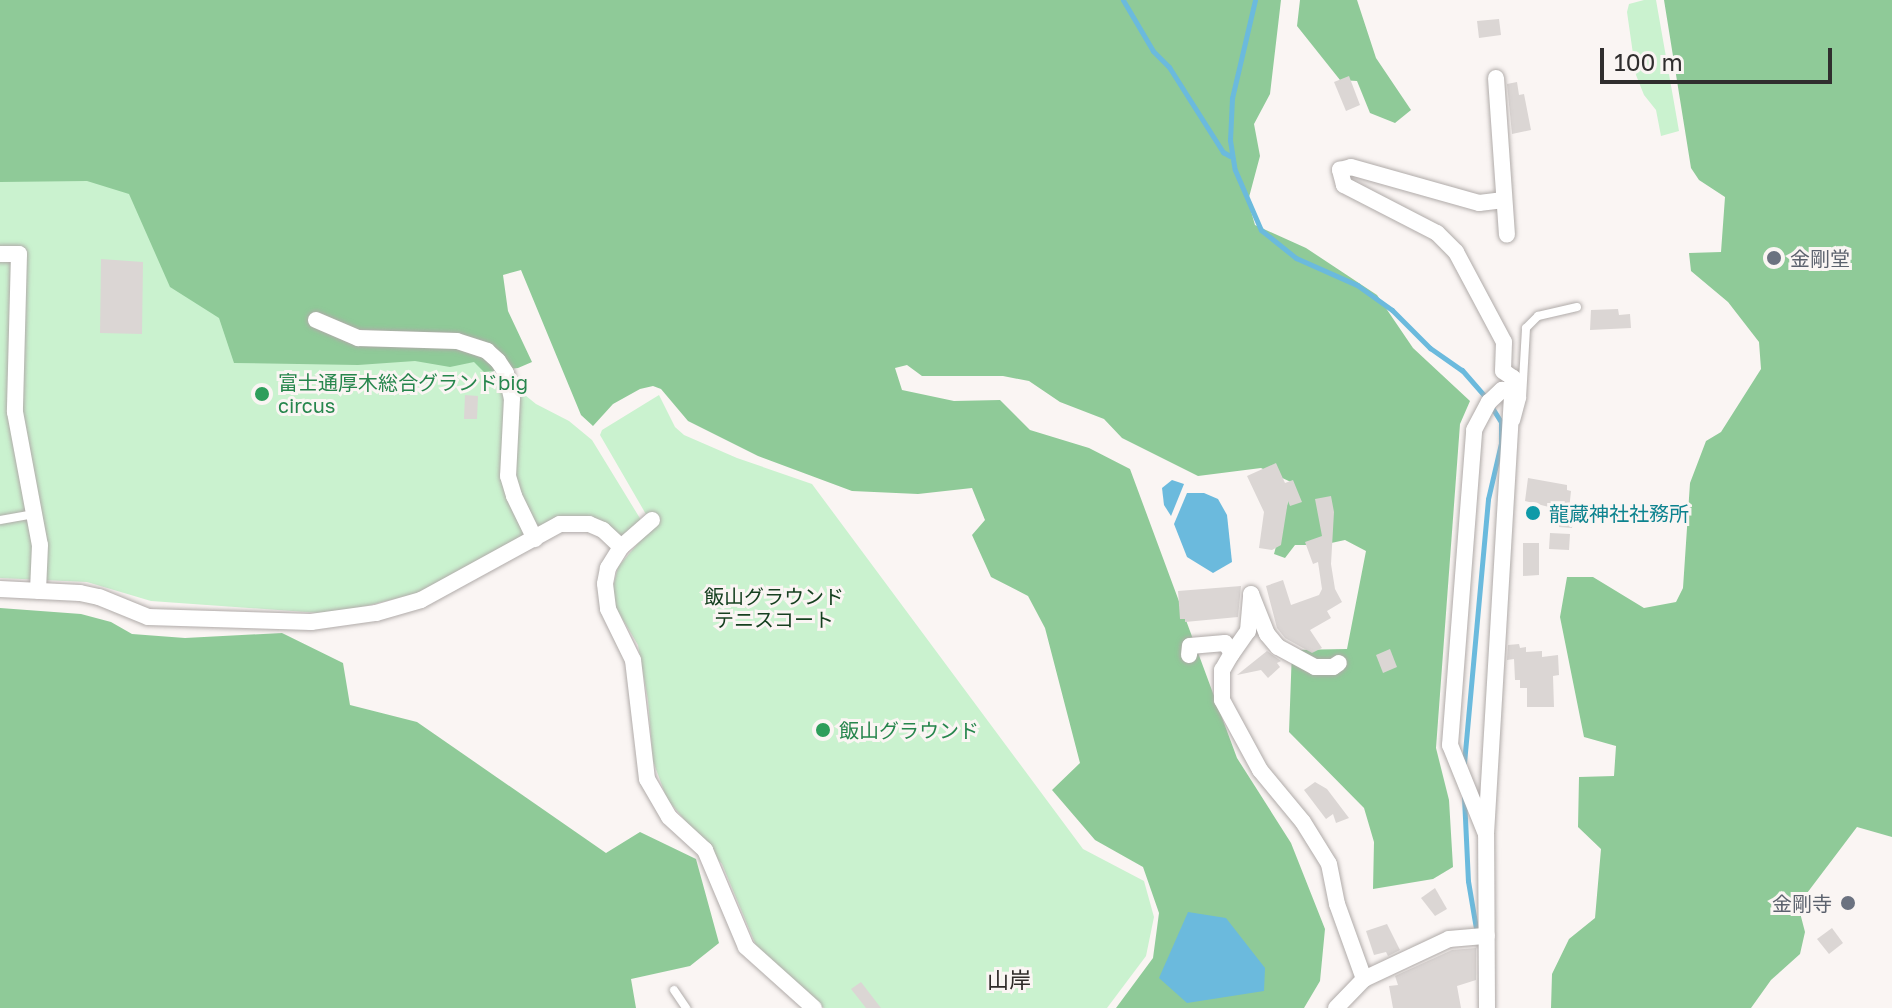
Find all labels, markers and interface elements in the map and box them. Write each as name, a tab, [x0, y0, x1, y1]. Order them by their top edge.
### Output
scale bar	[1604, 32, 1836, 82]
text: 100 m	[1614, 47, 1683, 76]
place label: 金剛堂	[1790, 246, 1850, 270]
marker: 金剛堂	[1765, 249, 1783, 267]
place label: 富士通厚木総合グランドbig circus	[278, 370, 528, 417]
marker: 富士通厚木総合グランドbig circus	[253, 385, 271, 403]
place label: 龍蔵神社社務所	[1549, 501, 1689, 525]
marker: 龍蔵神社社務所	[1524, 504, 1542, 522]
park label: 飯山グラウンド テニスコート	[704, 585, 844, 632]
place label: 飯山グラウンド	[839, 718, 979, 742]
marker: 飯山グラウンド	[814, 721, 832, 739]
place label: 金剛寺	[1772, 891, 1832, 915]
marker: 金剛寺	[1839, 894, 1857, 912]
district label: 山岸	[987, 967, 1031, 993]

